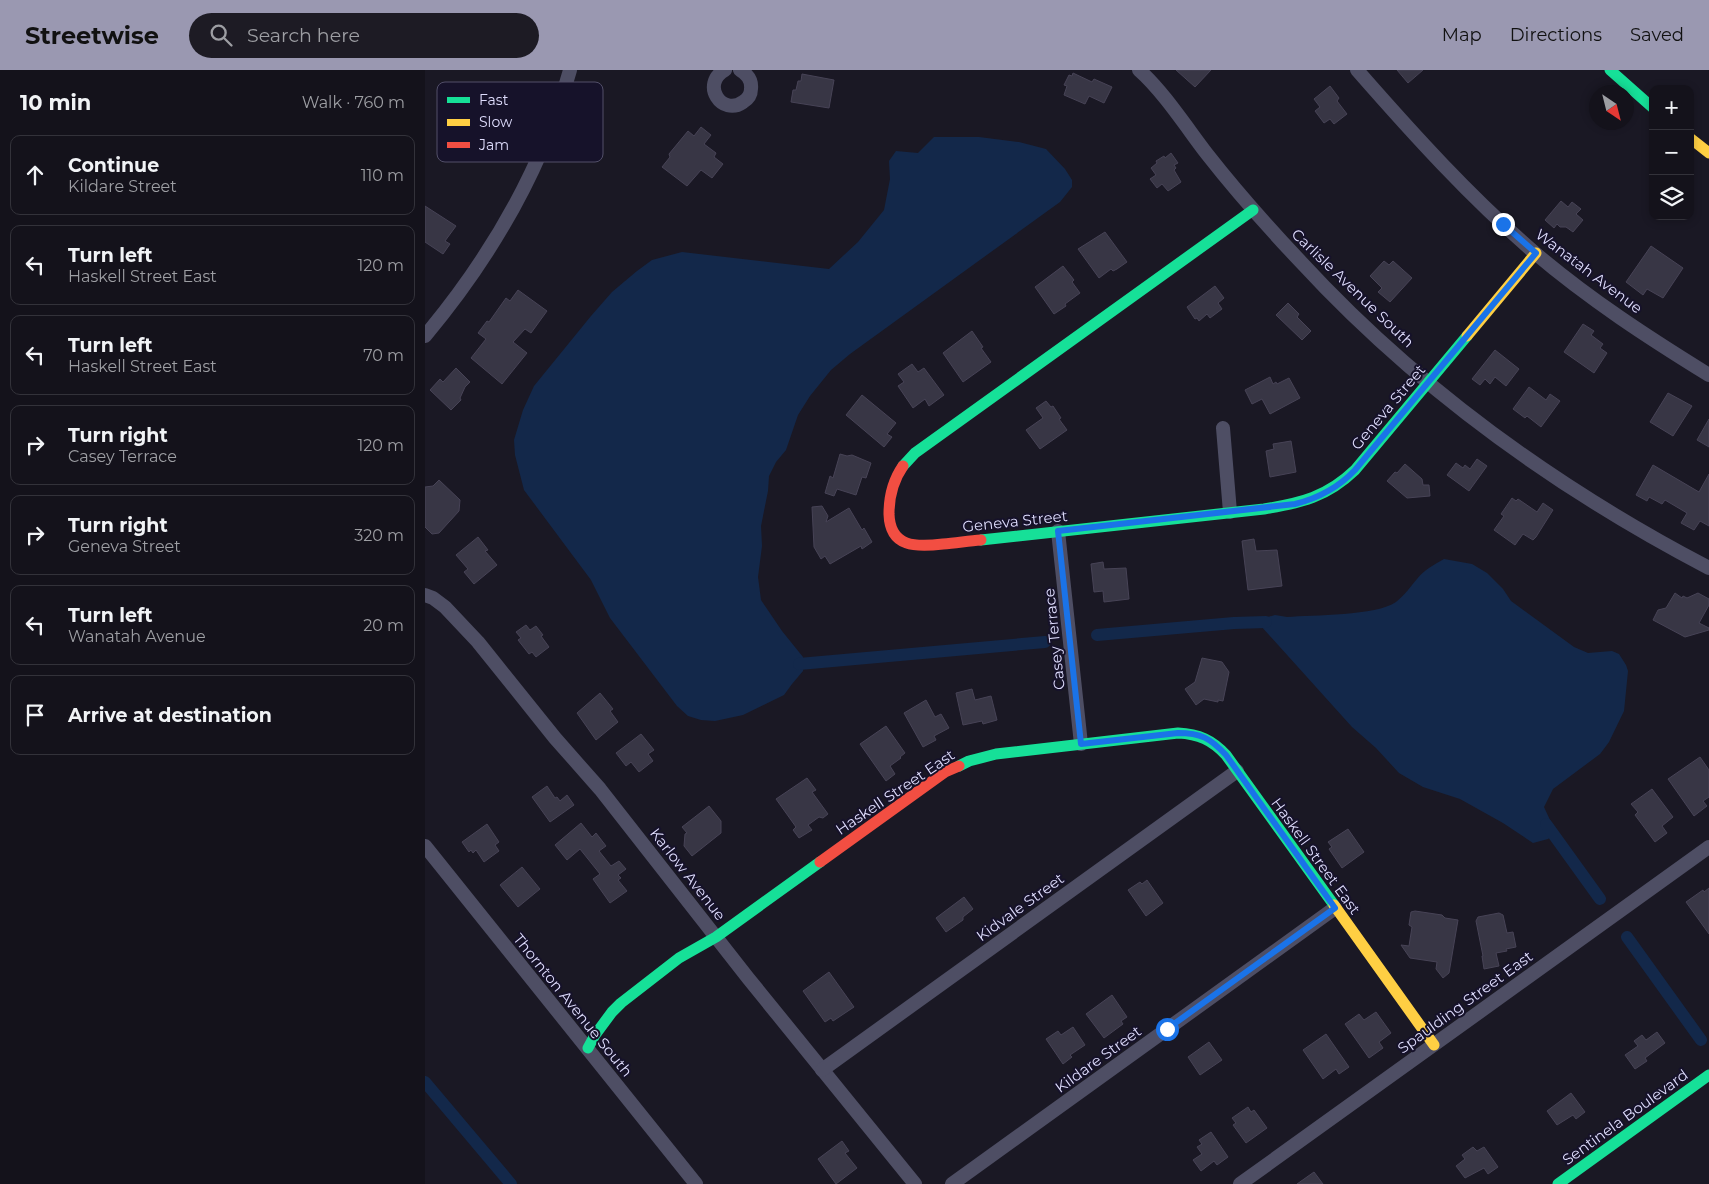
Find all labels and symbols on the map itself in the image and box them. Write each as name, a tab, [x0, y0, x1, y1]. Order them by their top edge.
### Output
legend	[437, 82, 603, 162]
north arrow	[1589, 85, 1634, 130]
text: Fast	[479, 91, 509, 109]
text: Slow	[479, 113, 513, 131]
text: Jam	[478, 136, 509, 154]
route end	[1492, 213, 1515, 236]
street label: Carlisle Avenue South	[1288, 224, 1418, 352]
street label: Wanatah Avenue	[1532, 225, 1646, 317]
street label: Geneva Street	[1347, 360, 1429, 454]
street label: Geneva Street	[961, 506, 1069, 536]
street label: Casey Terrace	[1039, 587, 1069, 691]
street label: Haskell Street East	[832, 745, 958, 839]
street label: Haskell Street East	[1267, 794, 1365, 918]
street label: Karlow Avenue	[646, 824, 730, 924]
street label: Kidvale Street	[972, 869, 1068, 945]
street label: Thornton Avenue South	[509, 929, 637, 1081]
street label: Spaulding Street East	[1394, 947, 1536, 1057]
route start	[1156, 1018, 1179, 1041]
street label: Kildare Street	[1051, 1021, 1145, 1097]
street label: Sentinela Boulevard	[1558, 1065, 1692, 1169]

